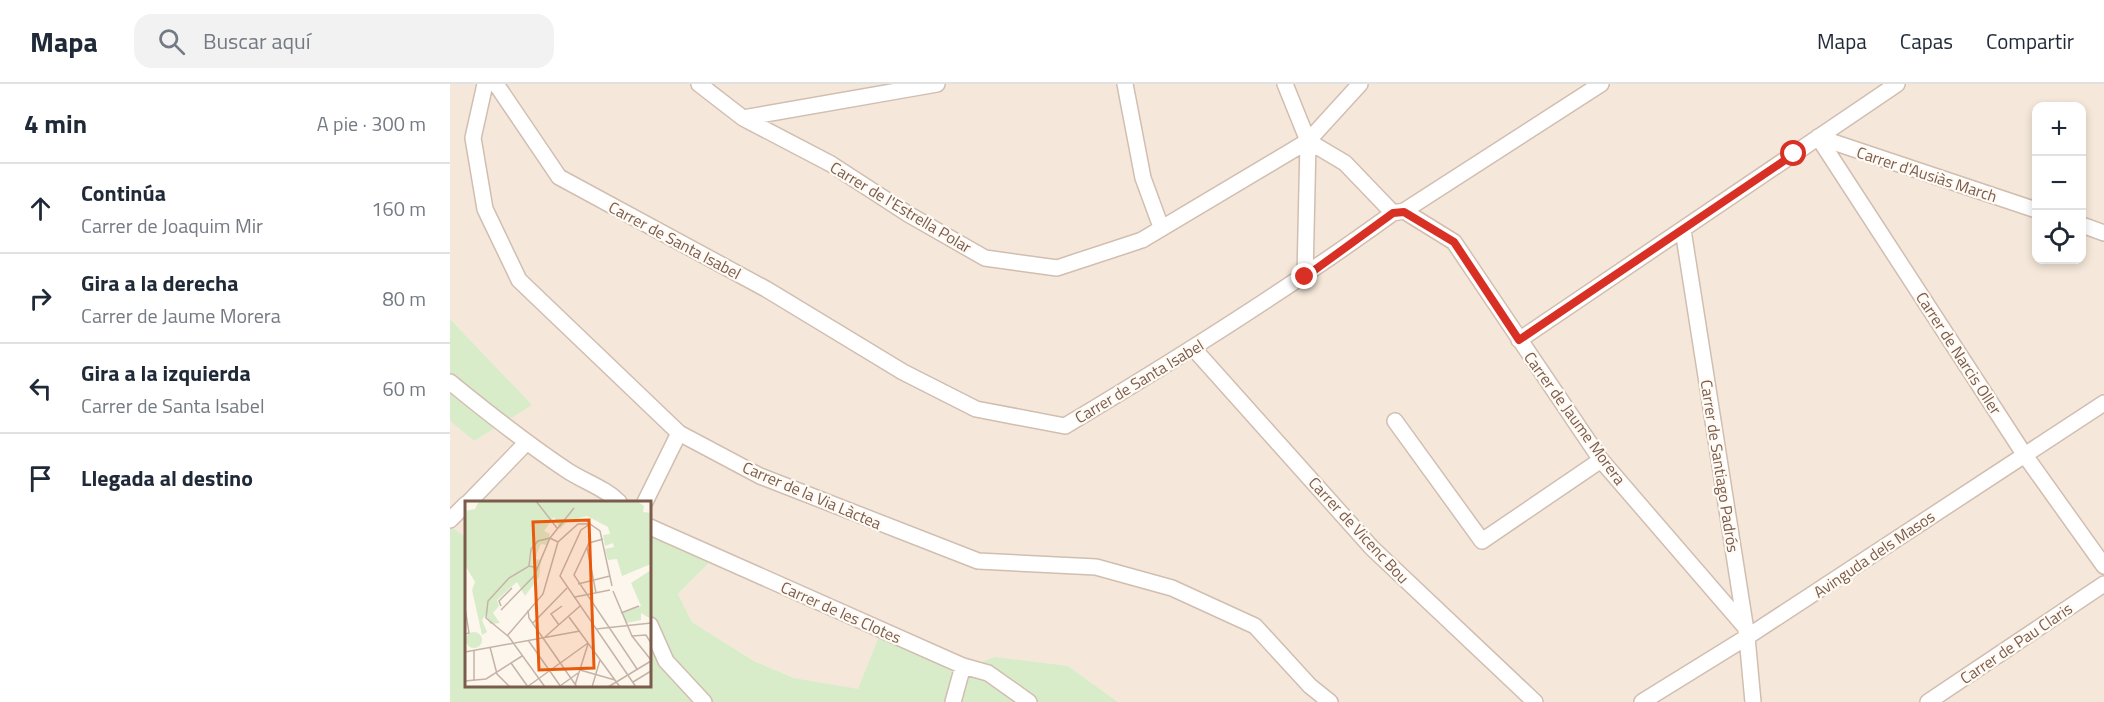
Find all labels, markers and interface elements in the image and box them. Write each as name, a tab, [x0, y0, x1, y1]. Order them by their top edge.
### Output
search box	[134, 14, 554, 68]
text: Mapa	[30, 20, 98, 63]
text: Buscar aquí	[203, 24, 311, 58]
icon: search	[155, 25, 188, 58]
text: Mapa	[1817, 25, 1867, 57]
text: Capas	[1900, 25, 1953, 57]
text: Compartir	[1986, 25, 2074, 57]
map controls	[2032, 102, 2086, 264]
button: +	[2032, 102, 2086, 156]
text: 4 min	[24, 104, 87, 143]
text: A pie · 300 m	[317, 108, 426, 139]
route start	[1780, 140, 1806, 166]
street label: Carrer d'Ausiàs March	[1854, 140, 2000, 208]
street label: Carrer de l'Estrella Polar	[826, 155, 977, 259]
button: −	[2032, 156, 2086, 210]
text: Continúa	[81, 176, 166, 210]
icon: ahead	[24, 192, 57, 225]
text: 160 m	[371, 193, 426, 224]
street label: Carrer de Santa Isabel	[605, 195, 745, 285]
text: Carrer de Joaquim Mir	[81, 210, 263, 241]
button: locate	[2032, 210, 2086, 264]
route end	[1291, 263, 1317, 289]
text: Gira a la derecha	[81, 266, 238, 300]
icon: right	[24, 282, 57, 315]
text: 80 m	[382, 283, 426, 314]
street label: Carrer de Narcis Oller	[1910, 287, 2008, 419]
text: Carrer de Jaume Morera	[81, 300, 281, 331]
street label: Carrer de Santa Isabel	[1070, 333, 1208, 429]
street label: Carrer de Jaume Morera	[1518, 346, 1632, 490]
text: Gira a la izquierda	[81, 356, 251, 390]
icon: left	[24, 372, 57, 405]
text: 60 m	[382, 373, 426, 404]
street label: Carrer de Santiago Padrós	[1694, 378, 1746, 554]
text: Carrer de Santa Isabel	[81, 390, 265, 421]
street label: Carrer de la Via Làctea	[739, 455, 885, 535]
text: Llegada al destino	[81, 461, 253, 495]
icon: arrive	[24, 462, 57, 495]
street label: Carrer de Vicenc Bou	[1303, 471, 1415, 589]
inset map	[465, 501, 651, 687]
street label: Avinguda dels Masos	[1809, 504, 1939, 604]
street label: Carrer de les Clotes	[777, 575, 905, 649]
street label: Carrer de Pau Claris	[1955, 596, 2077, 690]

